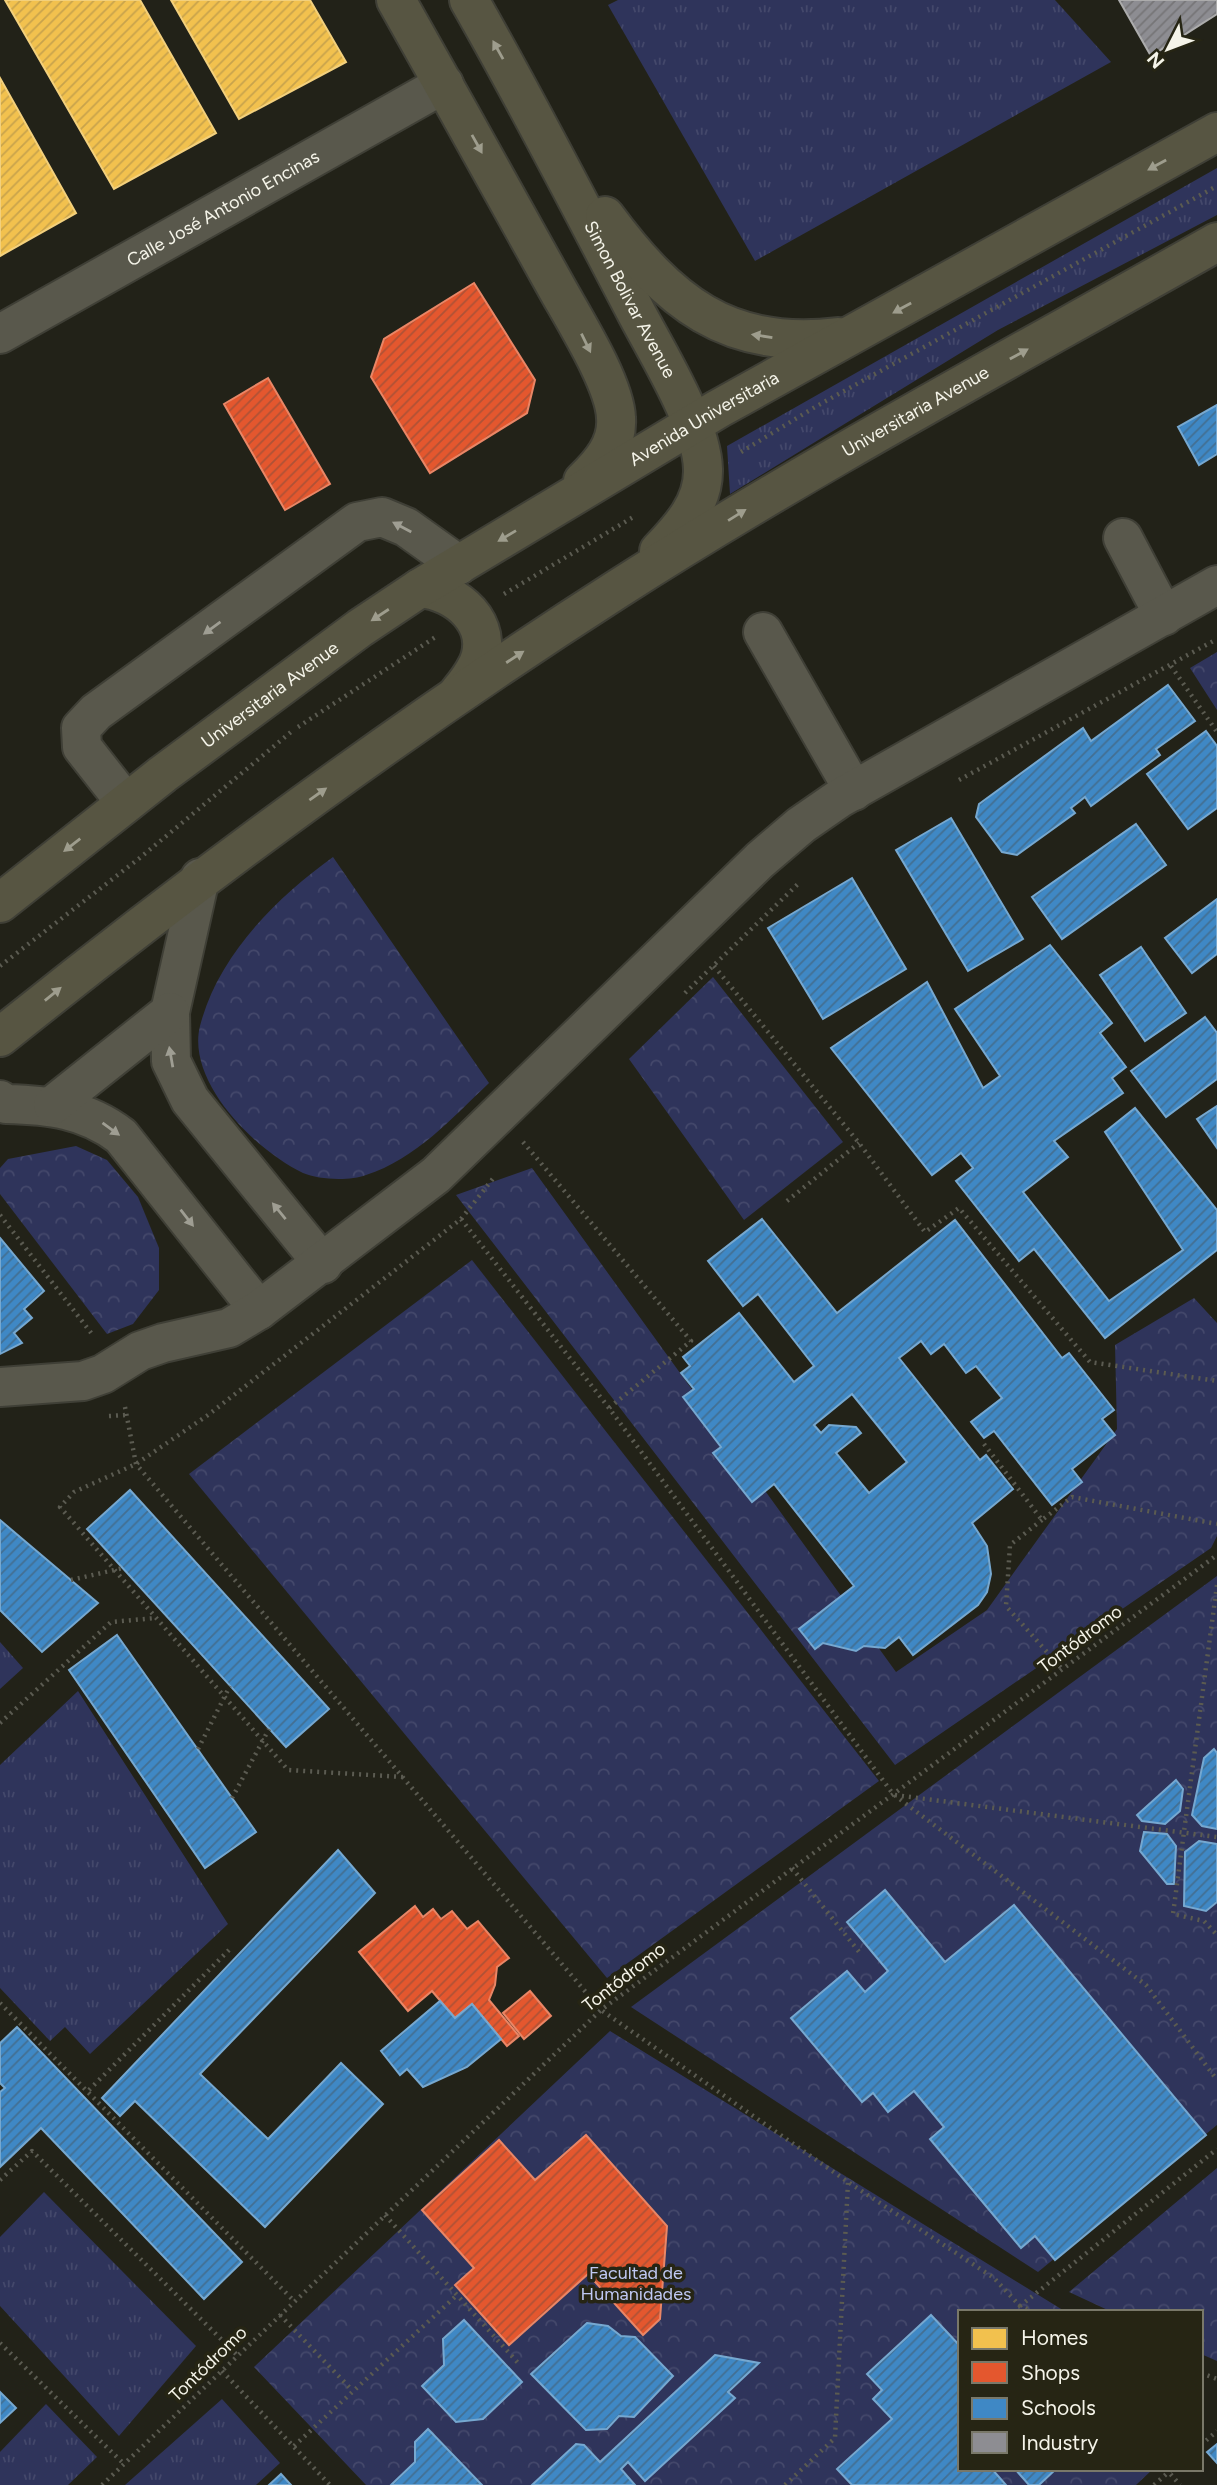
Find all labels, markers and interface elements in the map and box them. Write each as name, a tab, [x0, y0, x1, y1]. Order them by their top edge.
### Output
north arrow	[1133, 14, 1203, 84]
one-way arrow	[492, 40, 504, 60]
text: N	[1142, 47, 1169, 73]
one-way arrow	[471, 134, 483, 153]
street label: Calle José Antonio Encinas	[123, 145, 323, 271]
one-way arrow	[1147, 159, 1167, 171]
street label: Simon Bolivar Avenue	[579, 217, 681, 382]
one-way arrow	[892, 302, 912, 314]
one-way arrow	[751, 330, 773, 341]
one-way arrow	[581, 333, 592, 353]
one-way arrow	[1009, 348, 1029, 360]
street label: Universitaria Avenue	[838, 361, 993, 462]
street label: Avenida Universitaria	[625, 366, 783, 471]
one-way arrow	[727, 509, 746, 522]
one-way arrow	[393, 521, 412, 533]
one-way arrow	[498, 530, 517, 542]
one-way arrow	[370, 608, 390, 621]
one-way arrow	[203, 620, 221, 634]
street label: Universitaria Avenue	[197, 637, 343, 753]
one-way arrow	[505, 650, 525, 663]
one-way arrow	[309, 787, 327, 801]
one-way arrow	[64, 838, 82, 853]
one-way arrow	[45, 987, 62, 1002]
one-way arrow	[166, 1046, 177, 1068]
one-way arrow	[101, 1122, 120, 1136]
one-way arrow	[272, 1203, 287, 1220]
one-way arrow	[179, 1208, 194, 1226]
street label: Tontódromo	[1034, 1600, 1126, 1678]
street label: Tontódromo	[578, 1938, 670, 2016]
park label: Facultad de Humanidades	[581, 2262, 691, 2305]
legend	[958, 2310, 1203, 2471]
street label: Tontódromo	[165, 2322, 251, 2406]
text: Homes	[1021, 2325, 1088, 2350]
text: Shops	[1021, 2360, 1080, 2385]
text: Schools	[1021, 2395, 1096, 2420]
text: Industry	[1021, 2430, 1098, 2455]

